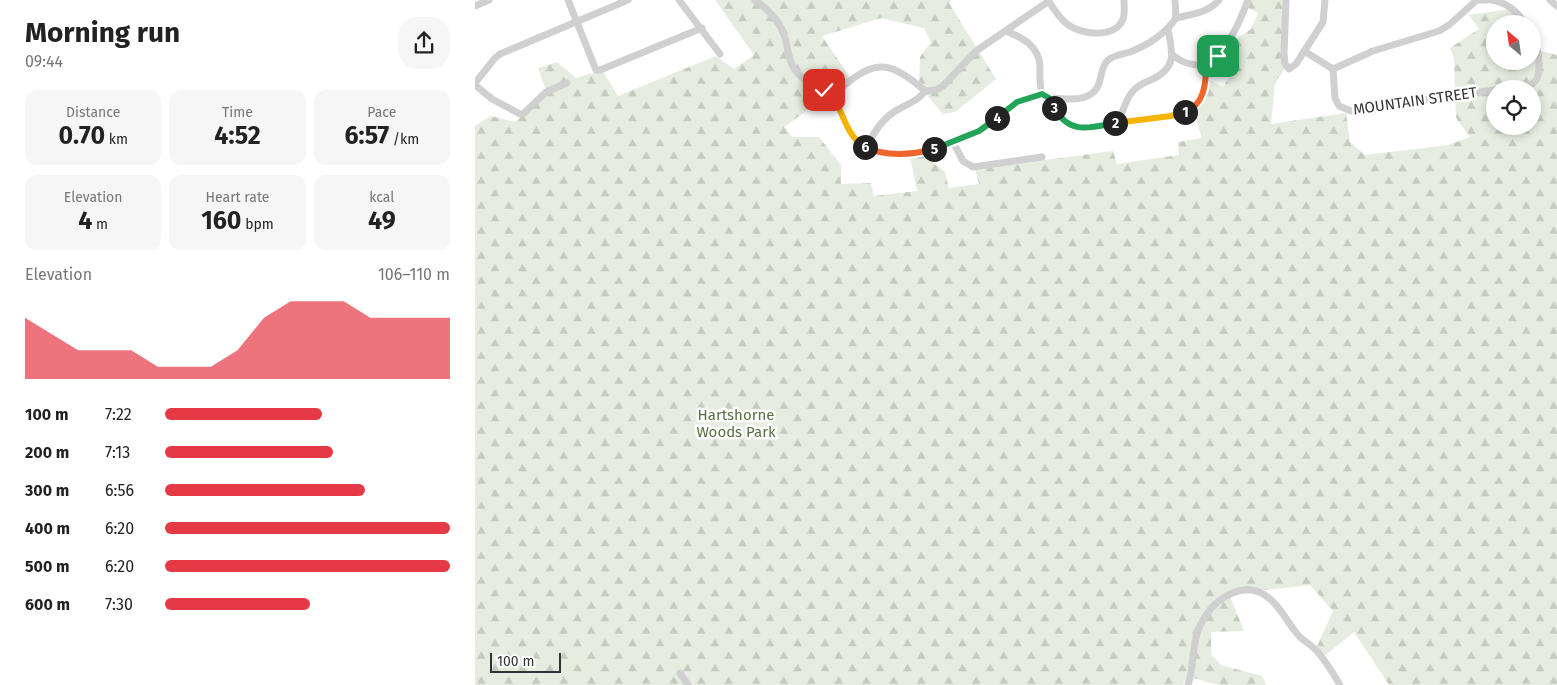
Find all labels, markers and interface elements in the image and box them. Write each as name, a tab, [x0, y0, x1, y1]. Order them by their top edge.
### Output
north arrow	[1486, 15, 1541, 70]
map controls	[1486, 15, 1541, 135]
text: Morning run	[25, 16, 180, 49]
button: share	[398, 17, 450, 69]
pin	[1197, 35, 1239, 77]
icon: arrive	[1204, 42, 1232, 70]
text: 09:44	[25, 52, 63, 71]
pin	[803, 69, 845, 111]
icon: check	[810, 76, 838, 104]
button: locate	[1486, 80, 1541, 135]
street label: MOUNTAIN STREET	[1352, 83, 1478, 119]
pin: 3	[1041, 96, 1067, 120]
text: 3	[1051, 100, 1058, 117]
pin: 1	[1173, 100, 1197, 124]
text: Distance	[66, 104, 120, 121]
text: Time	[222, 104, 253, 121]
text: Pace	[367, 104, 396, 121]
text: 1	[1182, 104, 1189, 121]
pin: 4	[985, 106, 1009, 130]
text: 4	[994, 110, 1001, 127]
pin: 2	[1103, 110, 1127, 136]
text: 2	[1112, 115, 1119, 132]
text: 0.70	[58, 121, 105, 151]
text: 4:52	[214, 121, 261, 151]
text: 6:57	[344, 121, 389, 151]
text: km	[105, 131, 128, 148]
text: /km	[389, 131, 419, 148]
pin: 6	[853, 134, 877, 160]
pin: 5	[921, 136, 947, 162]
text: 6	[862, 139, 869, 156]
text: 5	[931, 141, 938, 158]
text: Elevation	[64, 189, 123, 206]
text: Heart rate	[206, 189, 269, 206]
text: kcal	[369, 189, 394, 206]
text: 4	[78, 206, 92, 236]
text: 160	[201, 206, 241, 236]
text: 49	[368, 206, 396, 236]
text: m	[92, 216, 108, 233]
text: bpm	[241, 216, 274, 233]
text: Elevation	[25, 265, 92, 284]
text: 106–110 m	[378, 265, 450, 284]
text: 100 m	[25, 405, 68, 424]
text: 7:22	[105, 405, 132, 424]
park label: Hartshorne Woods Park	[696, 406, 776, 441]
text: 200 m	[25, 443, 69, 462]
text: 7:13	[105, 443, 130, 462]
text: 300 m	[25, 481, 69, 500]
text: 6:56	[105, 481, 134, 500]
text: 400 m	[25, 519, 70, 538]
text: 6:20	[105, 519, 134, 538]
text: 500 m	[25, 557, 70, 576]
text: 6:20	[105, 557, 134, 576]
text: 600 m	[25, 595, 70, 614]
text: 7:30	[105, 595, 133, 614]
scale bar	[490, 650, 561, 673]
text: 100 m	[497, 653, 534, 670]

